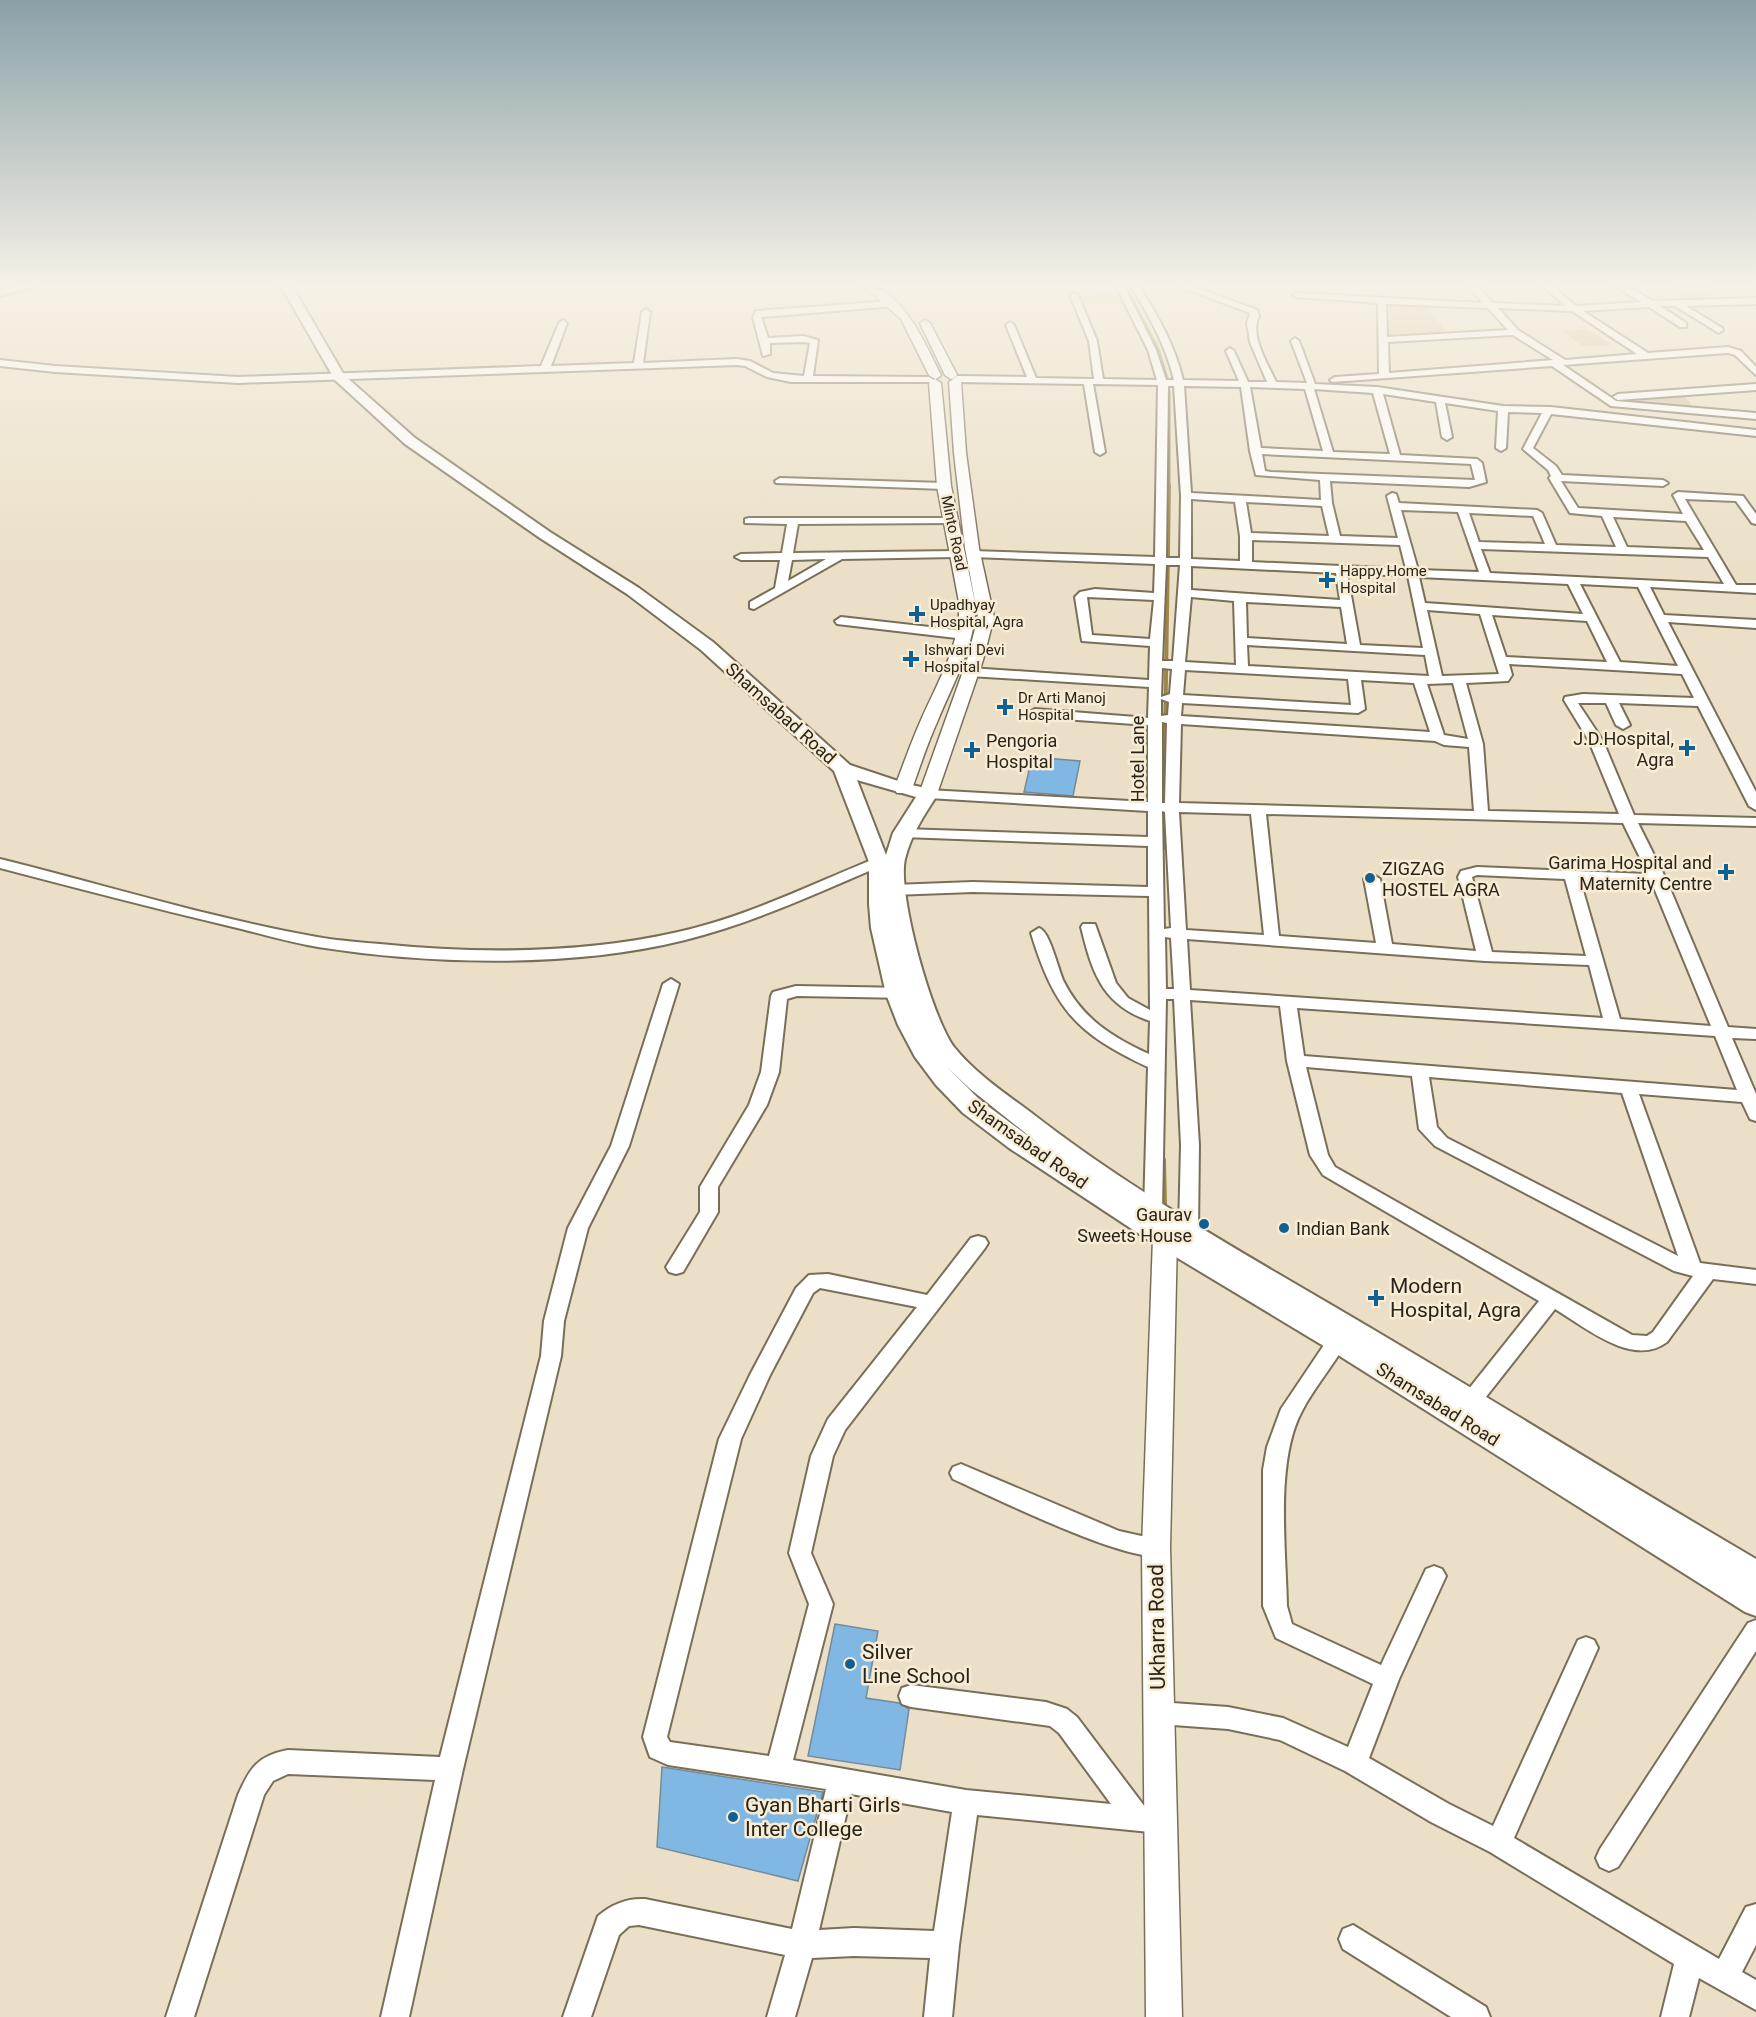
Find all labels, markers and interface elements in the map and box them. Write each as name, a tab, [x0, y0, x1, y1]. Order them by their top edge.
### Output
street label: Minto Road	[937, 494, 971, 572]
place label: Happy Home Hospital	[1340, 562, 1427, 597]
marker: Happy Home Hospital	[1318, 571, 1336, 589]
place label: Upadhyay Hospital, Agra	[930, 596, 1024, 631]
marker: Upadhyay Hospital, Agra	[908, 605, 926, 623]
place label: Ishwari Devi Hospital	[924, 641, 1005, 676]
marker: Ishwari Devi Hospital	[902, 650, 920, 668]
street label: Shamsabad Road	[722, 658, 840, 768]
place label: Dr Arti Manoj Hospital	[1018, 689, 1106, 724]
marker: Dr Arti Manoj Hospital	[996, 698, 1014, 716]
street label: Hotel Lane	[1127, 716, 1148, 802]
place label: J.D.Hospital, Agra	[1573, 728, 1674, 770]
place label: Pengoria Hospital	[986, 730, 1057, 772]
marker: J.D.Hospital, Agra	[1678, 739, 1696, 757]
marker: Pengoria Hospital	[963, 741, 981, 759]
place label: Garima Hospital and Maternity Centre	[1548, 852, 1712, 894]
place label: ZIGZAG HOSTEL AGRA	[1382, 858, 1500, 900]
marker: Garima Hospital and Maternity Centre	[1717, 863, 1735, 881]
marker: ZIGZAG HOSTEL AGRA	[1363, 871, 1377, 885]
street label: Shamsabad Road	[964, 1095, 1092, 1193]
place label: Gaurav Sweets House	[1077, 1204, 1192, 1246]
marker: Gaurav Sweets House	[1197, 1217, 1211, 1231]
place label: Indian Bank	[1296, 1218, 1391, 1239]
marker: Indian Bank	[1277, 1221, 1291, 1235]
place label: Modern Hospital, Agra	[1390, 1274, 1521, 1322]
marker: Modern Hospital, Agra	[1367, 1289, 1385, 1307]
street label: Shamsabad Road	[1373, 1358, 1503, 1450]
street label: Ukharra Road	[1144, 1564, 1170, 1690]
place label: Silver Line School	[862, 1640, 970, 1688]
marker: Silver Line School	[843, 1657, 857, 1671]
place label: Gyan Bharti Girls Inter College	[745, 1793, 901, 1841]
marker: Gyan Bharti Girls Inter College	[726, 1810, 740, 1824]

